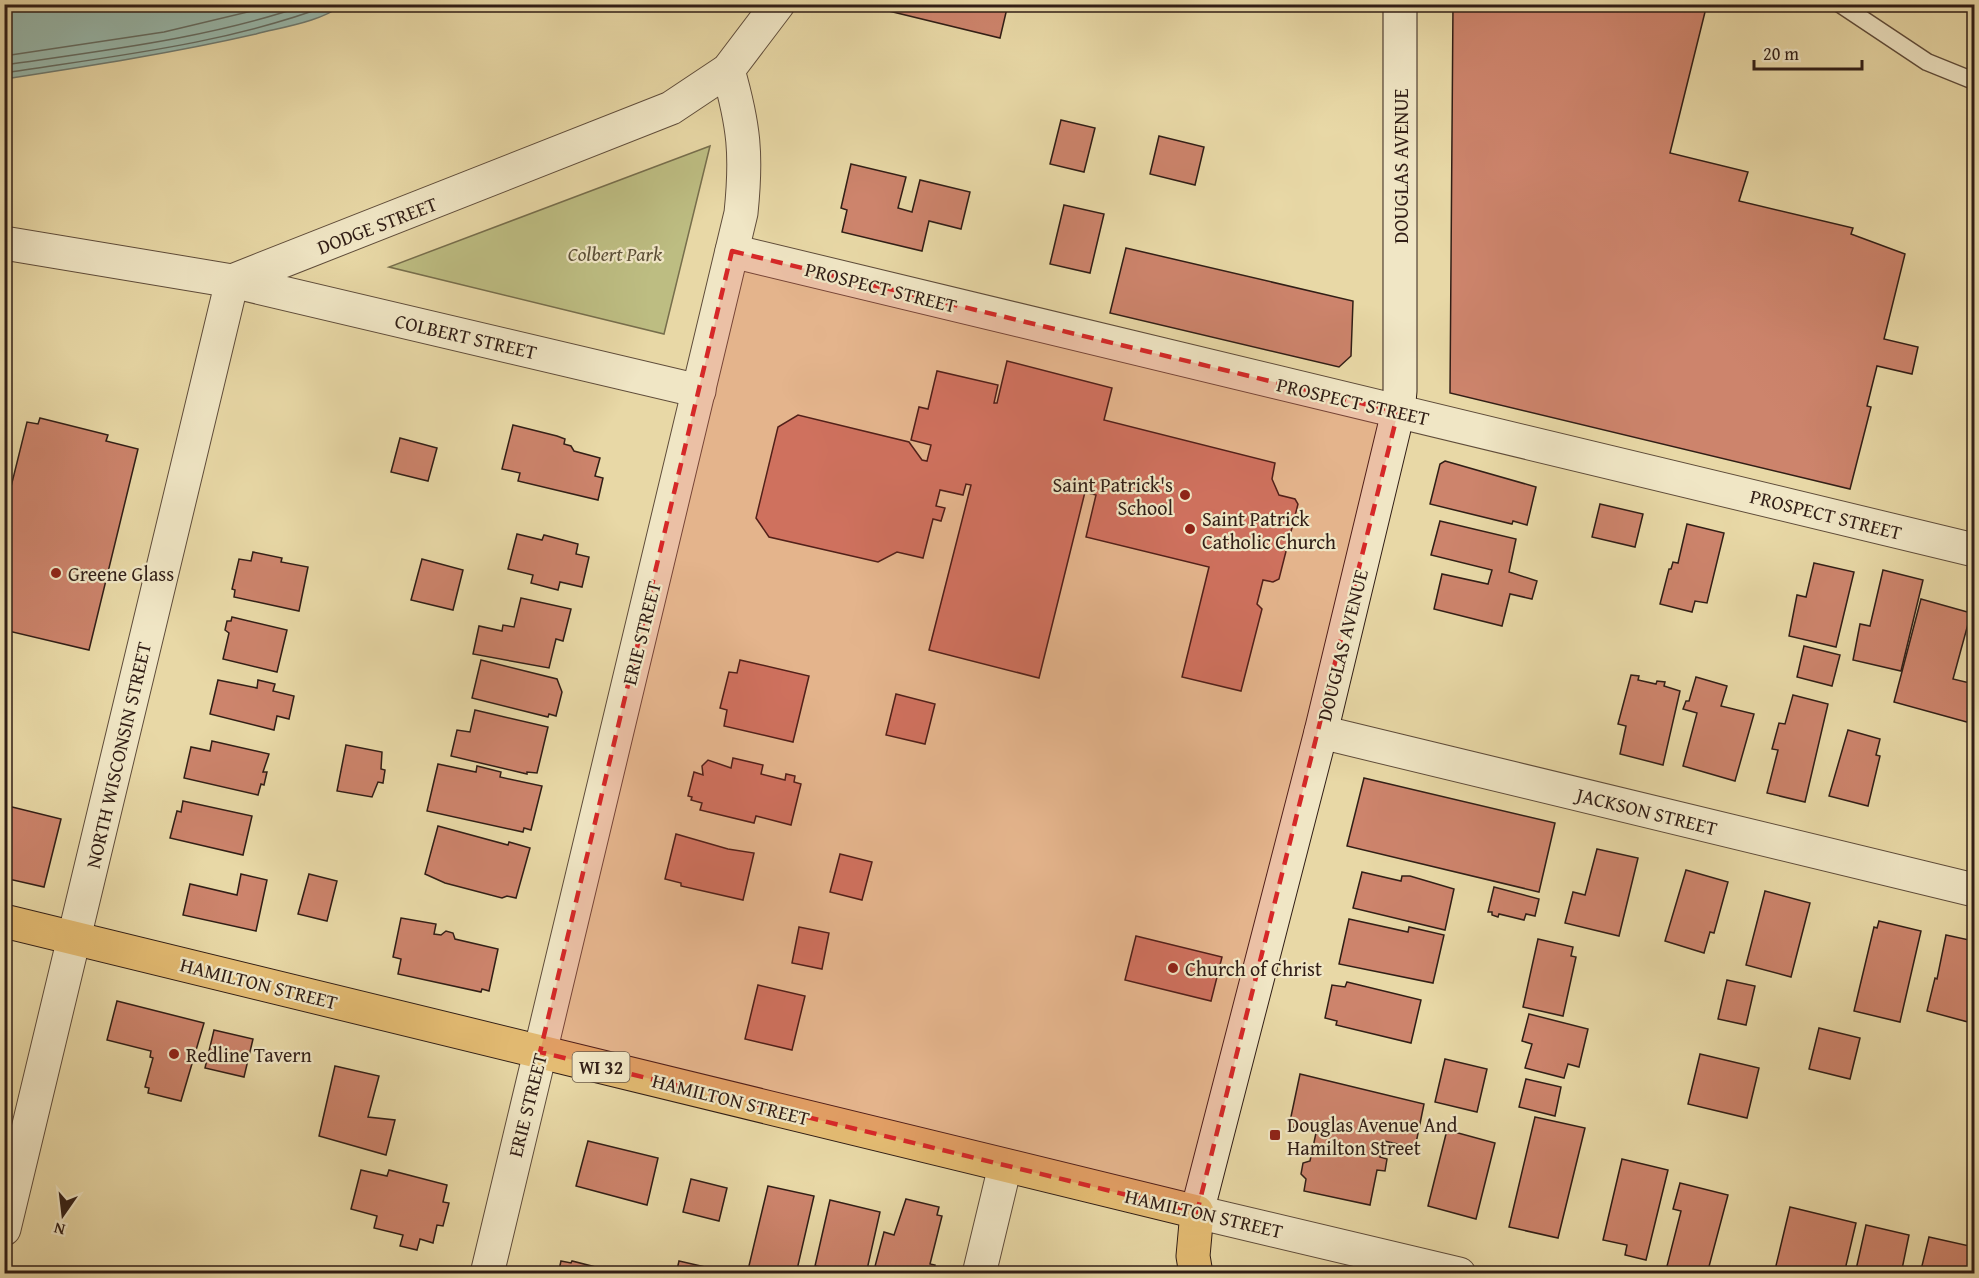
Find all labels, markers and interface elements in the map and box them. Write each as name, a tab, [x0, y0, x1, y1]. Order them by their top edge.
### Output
scale bar	[1754, 33, 1862, 71]
text: 20 m	[1763, 40, 1799, 67]
street label: DOUGLAS AVENUE	[1386, 88, 1415, 244]
street label: DODGE STREET	[313, 189, 441, 261]
park label: Colbert Park	[568, 239, 663, 268]
street label: PROSPECT STREET	[802, 254, 960, 320]
street label: COLBERT STREET	[392, 306, 540, 366]
street label: PROSPECT STREET	[1274, 369, 1432, 433]
place label: Saint Patrick's School	[1053, 470, 1173, 522]
street label: PROSPECT STREET	[1747, 481, 1905, 547]
marker: Saint Patrick's School	[1178, 488, 1192, 502]
place label: Saint Patrick Catholic Church	[1202, 504, 1336, 556]
marker: Saint Patrick Catholic Church	[1183, 522, 1197, 536]
place label: Greene Glass	[68, 559, 174, 588]
marker: Greene Glass	[49, 566, 63, 580]
street label: DOUGLAS AVENUE	[1309, 566, 1375, 724]
street label: ERIE STREET	[614, 578, 668, 688]
street label: NORTH WISCONSIN STREET	[78, 639, 158, 871]
street label: JACKSON STREET	[1571, 779, 1720, 843]
street label: HAMILTON STREET	[177, 949, 341, 1017]
place label: Church of Christ	[1185, 954, 1322, 983]
marker: Church of Christ	[1166, 961, 1180, 975]
place label: Redline Tavern	[186, 1040, 312, 1069]
marker: Redline Tavern	[167, 1047, 181, 1061]
street label: ERIE STREET	[500, 1050, 554, 1160]
road number: WI 32	[572, 1052, 630, 1082]
street label: HAMILTON STREET	[649, 1065, 813, 1133]
place label: Douglas Avenue And Hamilton Street	[1287, 1110, 1458, 1162]
marker: Douglas Avenue And Hamilton Street	[1268, 1128, 1282, 1142]
street label: HAMILTON STREET	[1122, 1181, 1286, 1245]
north arrow	[33, 1185, 93, 1245]
text: N	[51, 1217, 67, 1242]

